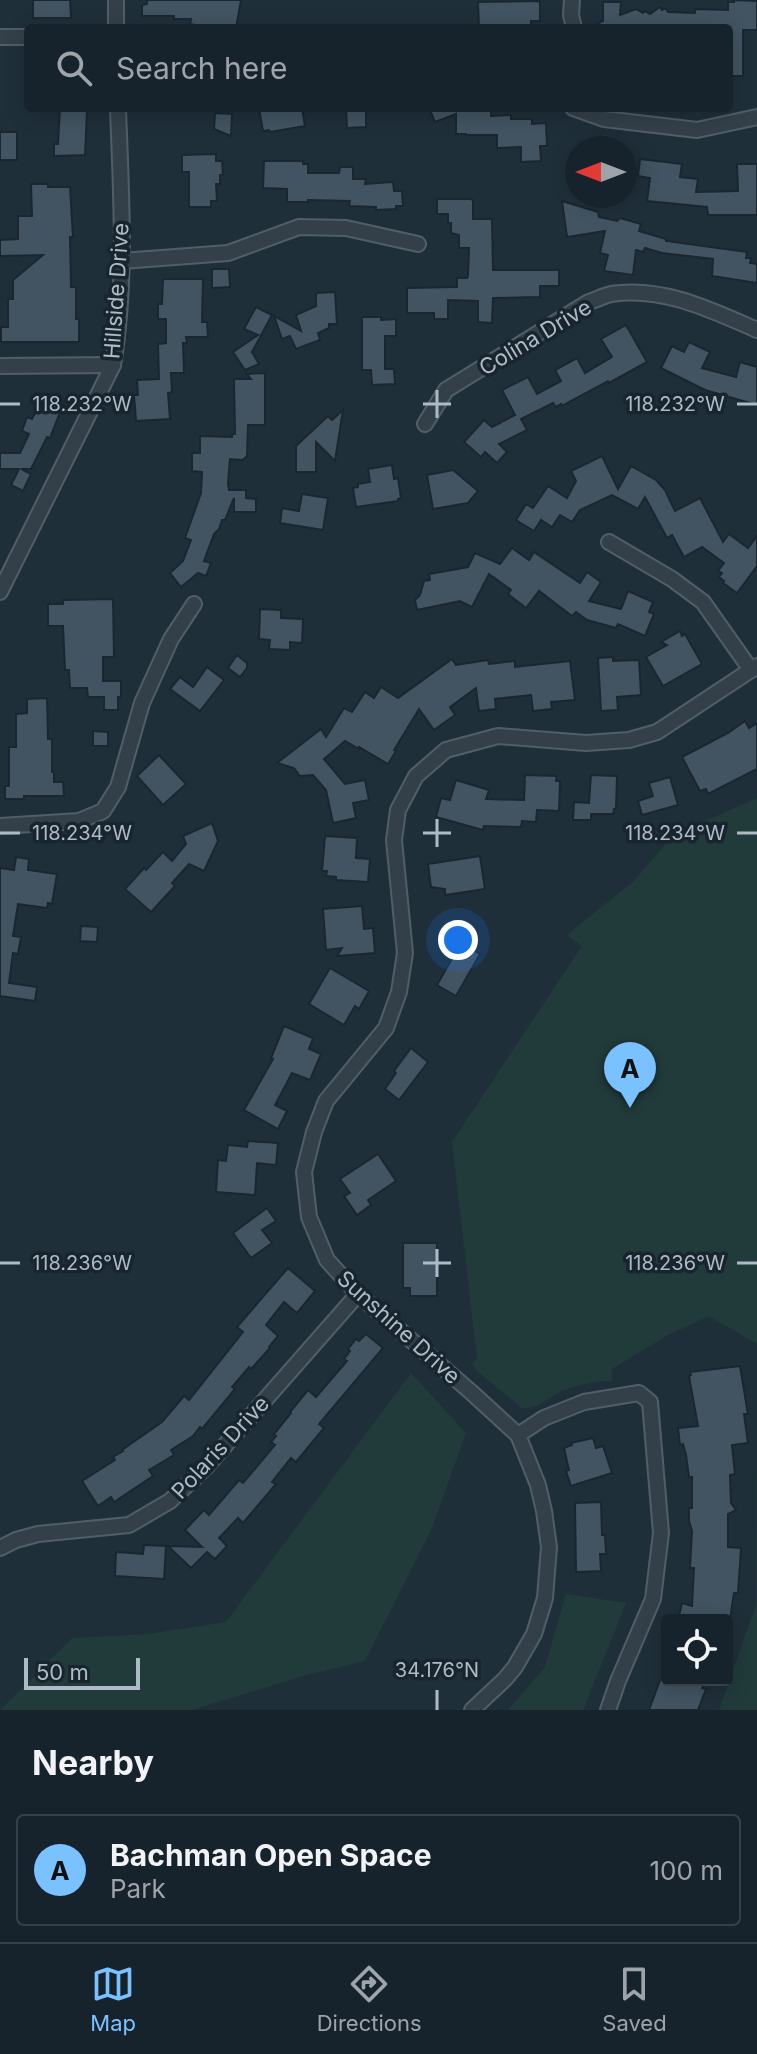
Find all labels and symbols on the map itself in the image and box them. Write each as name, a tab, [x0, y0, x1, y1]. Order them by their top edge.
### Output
north arrow	[565, 136, 637, 208]
street label: Hillside Drive	[98, 222, 134, 360]
street label: Colina Drive	[474, 293, 596, 381]
text: 118.232°W	[32, 392, 132, 416]
text: 118.232°W	[625, 392, 725, 416]
text: 118.234°W	[32, 821, 132, 845]
text: 118.234°W	[625, 821, 725, 845]
your location	[438, 920, 478, 960]
pin: A	[604, 1042, 656, 1108]
text: 118.236°W	[32, 1251, 132, 1275]
text: 118.236°W	[625, 1251, 725, 1275]
street label: Sunshine Drive	[332, 1265, 466, 1389]
street label: Polaris Drive	[166, 1390, 274, 1504]
scale bar	[24, 1654, 140, 1690]
text: 34.176°N	[395, 1658, 479, 1682]

